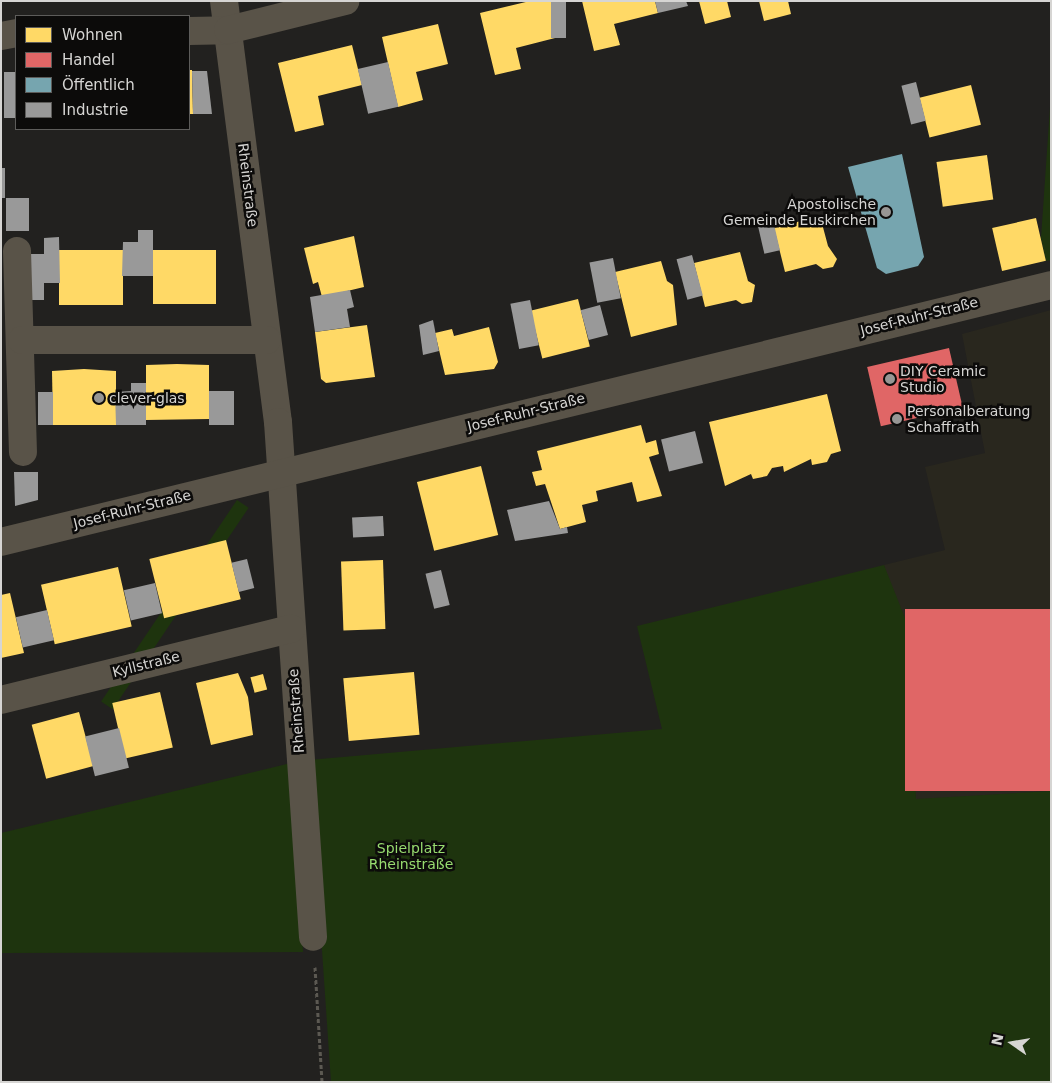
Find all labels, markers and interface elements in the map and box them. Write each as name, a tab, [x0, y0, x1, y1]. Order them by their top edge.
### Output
legend	[15, 15, 190, 130]
text: Wohnen	[62, 26, 123, 44]
text: Handel	[62, 51, 115, 69]
text: Öffentlich	[62, 76, 135, 94]
text: Industrie	[62, 101, 128, 119]
street label: Rheinstraße	[235, 142, 261, 228]
place label: Apostolische Gemeinde Euskirchen	[723, 196, 876, 228]
marker: Apostolische Gemeinde Euskirchen	[880, 206, 892, 218]
street label: Josef-Ruhr-Straße	[858, 293, 980, 339]
place label: DIY Ceramic Studio	[900, 363, 986, 396]
marker: DIY Ceramic Studio	[884, 373, 896, 385]
street label: Josef-Ruhr-Straße	[465, 389, 587, 435]
place label: clever-glas	[109, 390, 185, 406]
marker: clever-glas	[93, 392, 105, 404]
place label: Personalberatung Schaffrath	[907, 403, 1030, 436]
marker: Personalberatung Schaffrath	[891, 413, 903, 425]
street label: Josef-Ruhr-Straße	[71, 486, 193, 532]
street label: Kyllstraße	[111, 648, 181, 680]
street label: Rheinstraße	[285, 668, 307, 754]
park label: Spielplatz Rheinstraße	[369, 840, 453, 872]
north arrow	[987, 1018, 1037, 1068]
text: N	[988, 1032, 1006, 1047]

